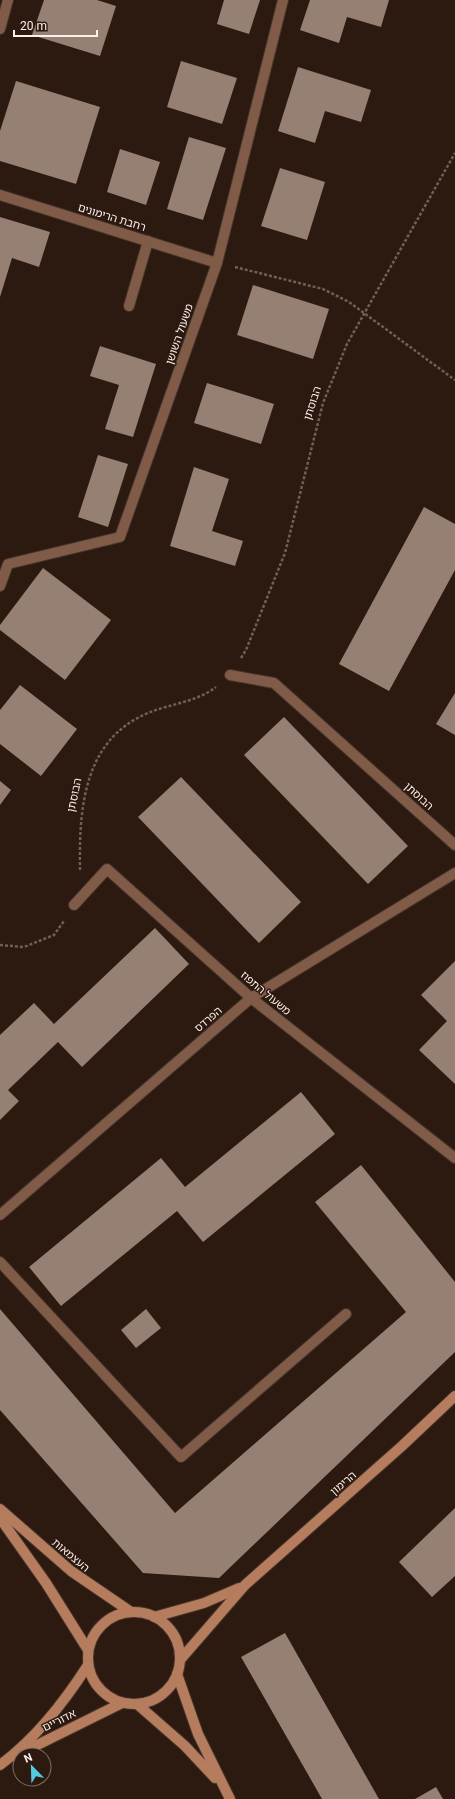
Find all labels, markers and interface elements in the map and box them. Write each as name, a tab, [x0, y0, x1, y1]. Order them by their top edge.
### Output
scale bar	[14, 12, 97, 38]
text: 20 m	[20, 19, 47, 33]
street label: רחבת הרימונים	[76, 201, 147, 234]
street label: משעול השושן	[163, 302, 196, 366]
street label: הבוסתן	[301, 385, 324, 422]
street label: הבוסתן	[65, 777, 84, 813]
street label: הבוסתן	[401, 780, 436, 813]
street label: משעול התפוז	[238, 969, 293, 1018]
street label: הפרדס	[192, 1004, 225, 1035]
street label: הרימון	[328, 1469, 359, 1498]
street label: העצמאות	[49, 1536, 92, 1575]
street label: אדוריים	[40, 1707, 78, 1734]
north arrow	[12, 1747, 52, 1787]
text: N	[22, 1751, 35, 1766]

